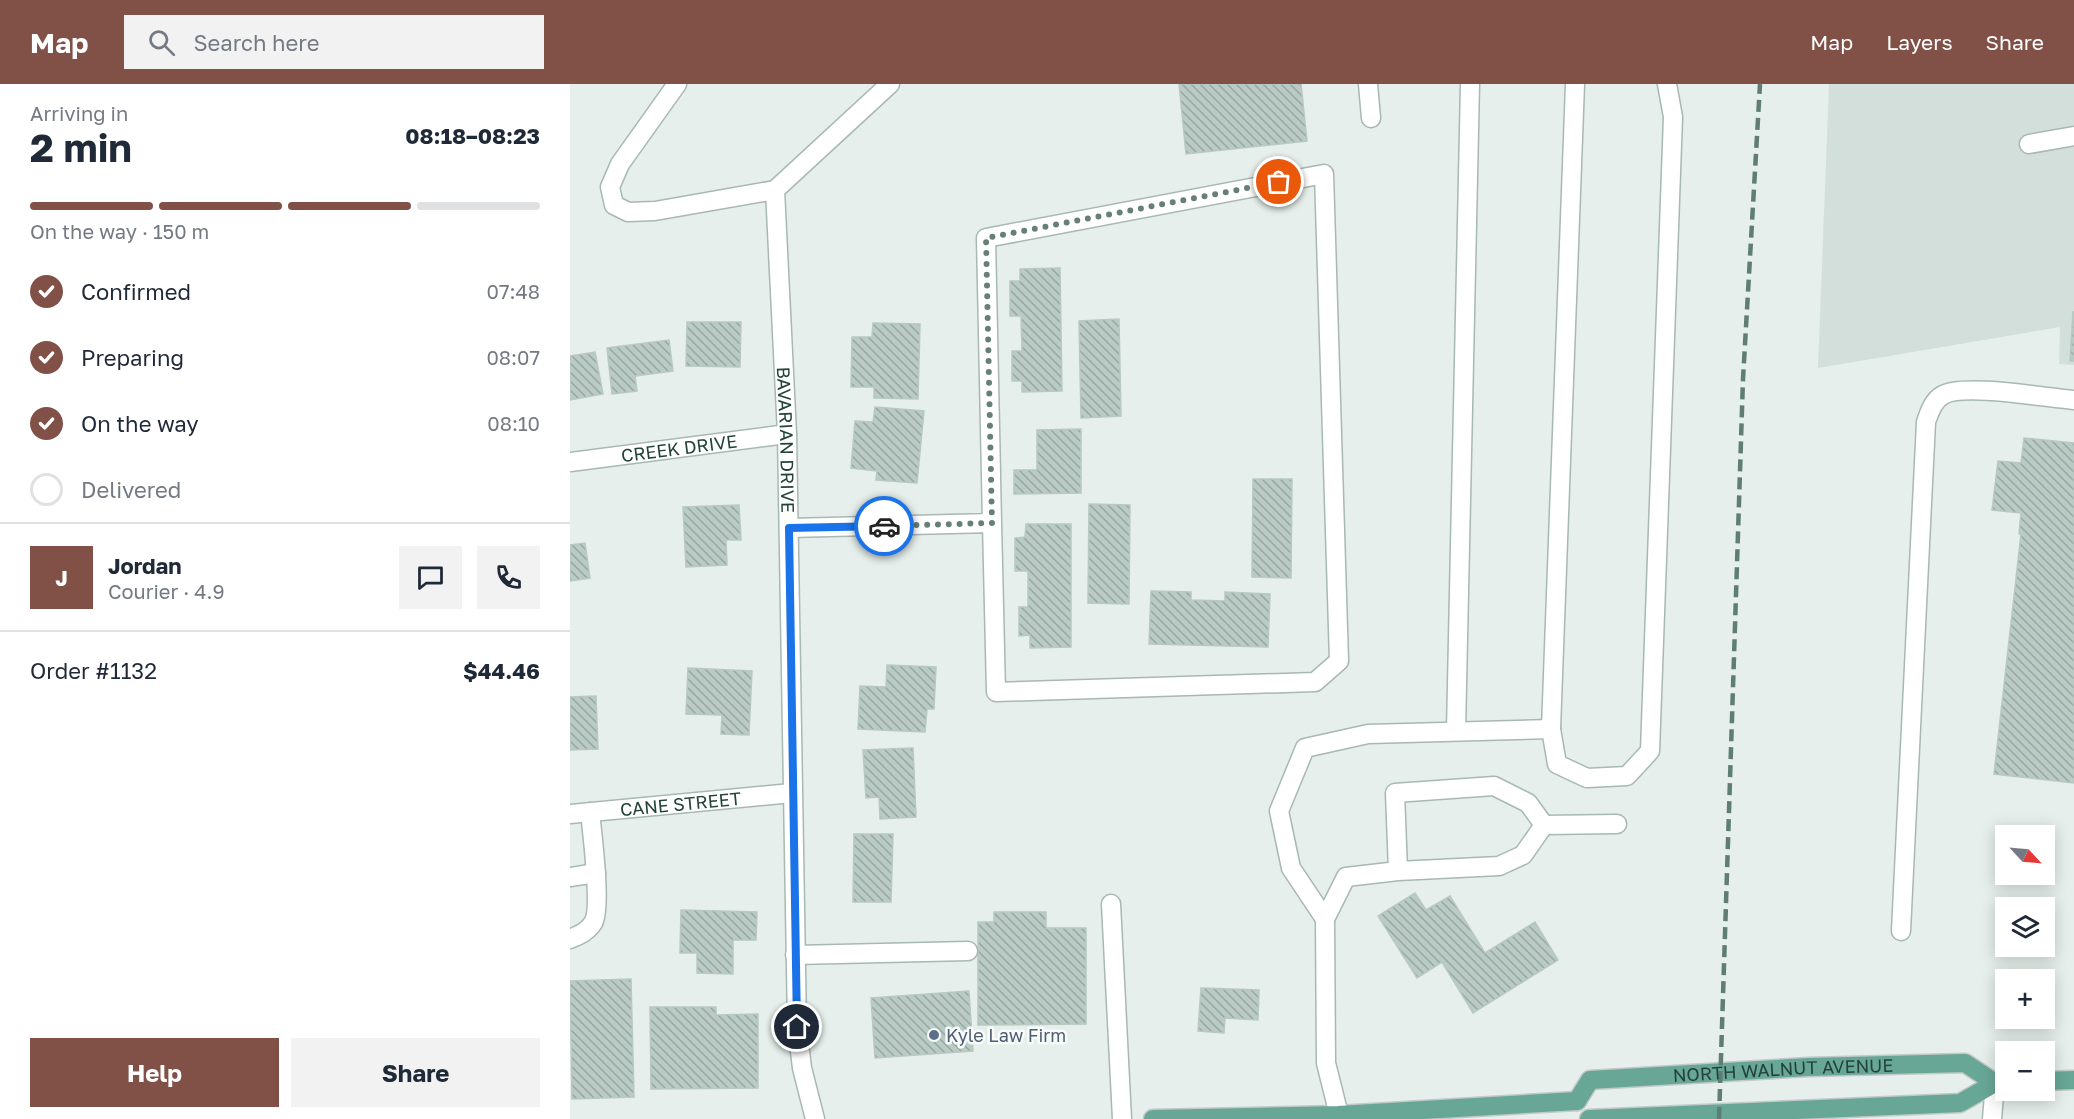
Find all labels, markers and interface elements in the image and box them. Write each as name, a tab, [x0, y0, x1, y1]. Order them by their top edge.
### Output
search box	[124, 15, 544, 69]
text: Map	[30, 26, 88, 59]
icon: search	[145, 26, 178, 59]
text: Search here	[193, 29, 319, 56]
text: Map	[1810, 29, 1853, 55]
text: Layers	[1886, 29, 1953, 55]
text: Share	[1986, 29, 2044, 55]
text: Arriving in	[30, 101, 128, 125]
text: 08:18–08:23	[405, 122, 540, 149]
text: 2 min	[30, 124, 132, 171]
pin	[1253, 156, 1304, 207]
icon: bag	[1262, 165, 1295, 198]
text: On the way · 150 m	[30, 219, 209, 243]
icon: check	[30, 275, 63, 308]
text: Confirmed	[81, 278, 191, 305]
text: 07:48	[487, 279, 540, 303]
icon: check	[30, 341, 63, 374]
text: Preparing	[81, 344, 184, 371]
text: 08:07	[486, 345, 540, 369]
street label: BAVARIAN DRIVE	[773, 366, 799, 513]
icon: check	[30, 407, 63, 440]
text: On the way	[81, 410, 199, 437]
text: 08:10	[487, 411, 540, 435]
street label: CREEK DRIVE	[620, 430, 738, 466]
text: Delivered	[81, 476, 181, 503]
courier	[854, 496, 914, 556]
icon: car	[868, 510, 901, 543]
button: chat	[399, 546, 462, 609]
button: phone	[477, 546, 540, 609]
text: Jordan	[108, 552, 182, 579]
text: J	[55, 564, 68, 591]
text: Courier · 4.9	[108, 579, 225, 603]
text: Order #1132	[30, 657, 157, 684]
text: $44.46	[463, 657, 540, 684]
street label: CANE STREET	[619, 787, 742, 820]
north arrow	[1995, 825, 2055, 885]
map controls	[1995, 825, 2055, 1101]
button: layers	[1995, 897, 2055, 957]
button: +	[1995, 969, 2055, 1029]
pin	[771, 1001, 822, 1052]
icon: home	[780, 1010, 813, 1043]
place label: Kyle Law Firm	[946, 1024, 1066, 1046]
marker: Kyle Law Firm	[927, 1028, 941, 1042]
button: Help	[30, 1038, 279, 1107]
button: Share	[291, 1038, 540, 1107]
button: −	[1995, 1041, 2055, 1101]
street label: NORTH WALNUT AVENUE	[1672, 1054, 1894, 1086]

